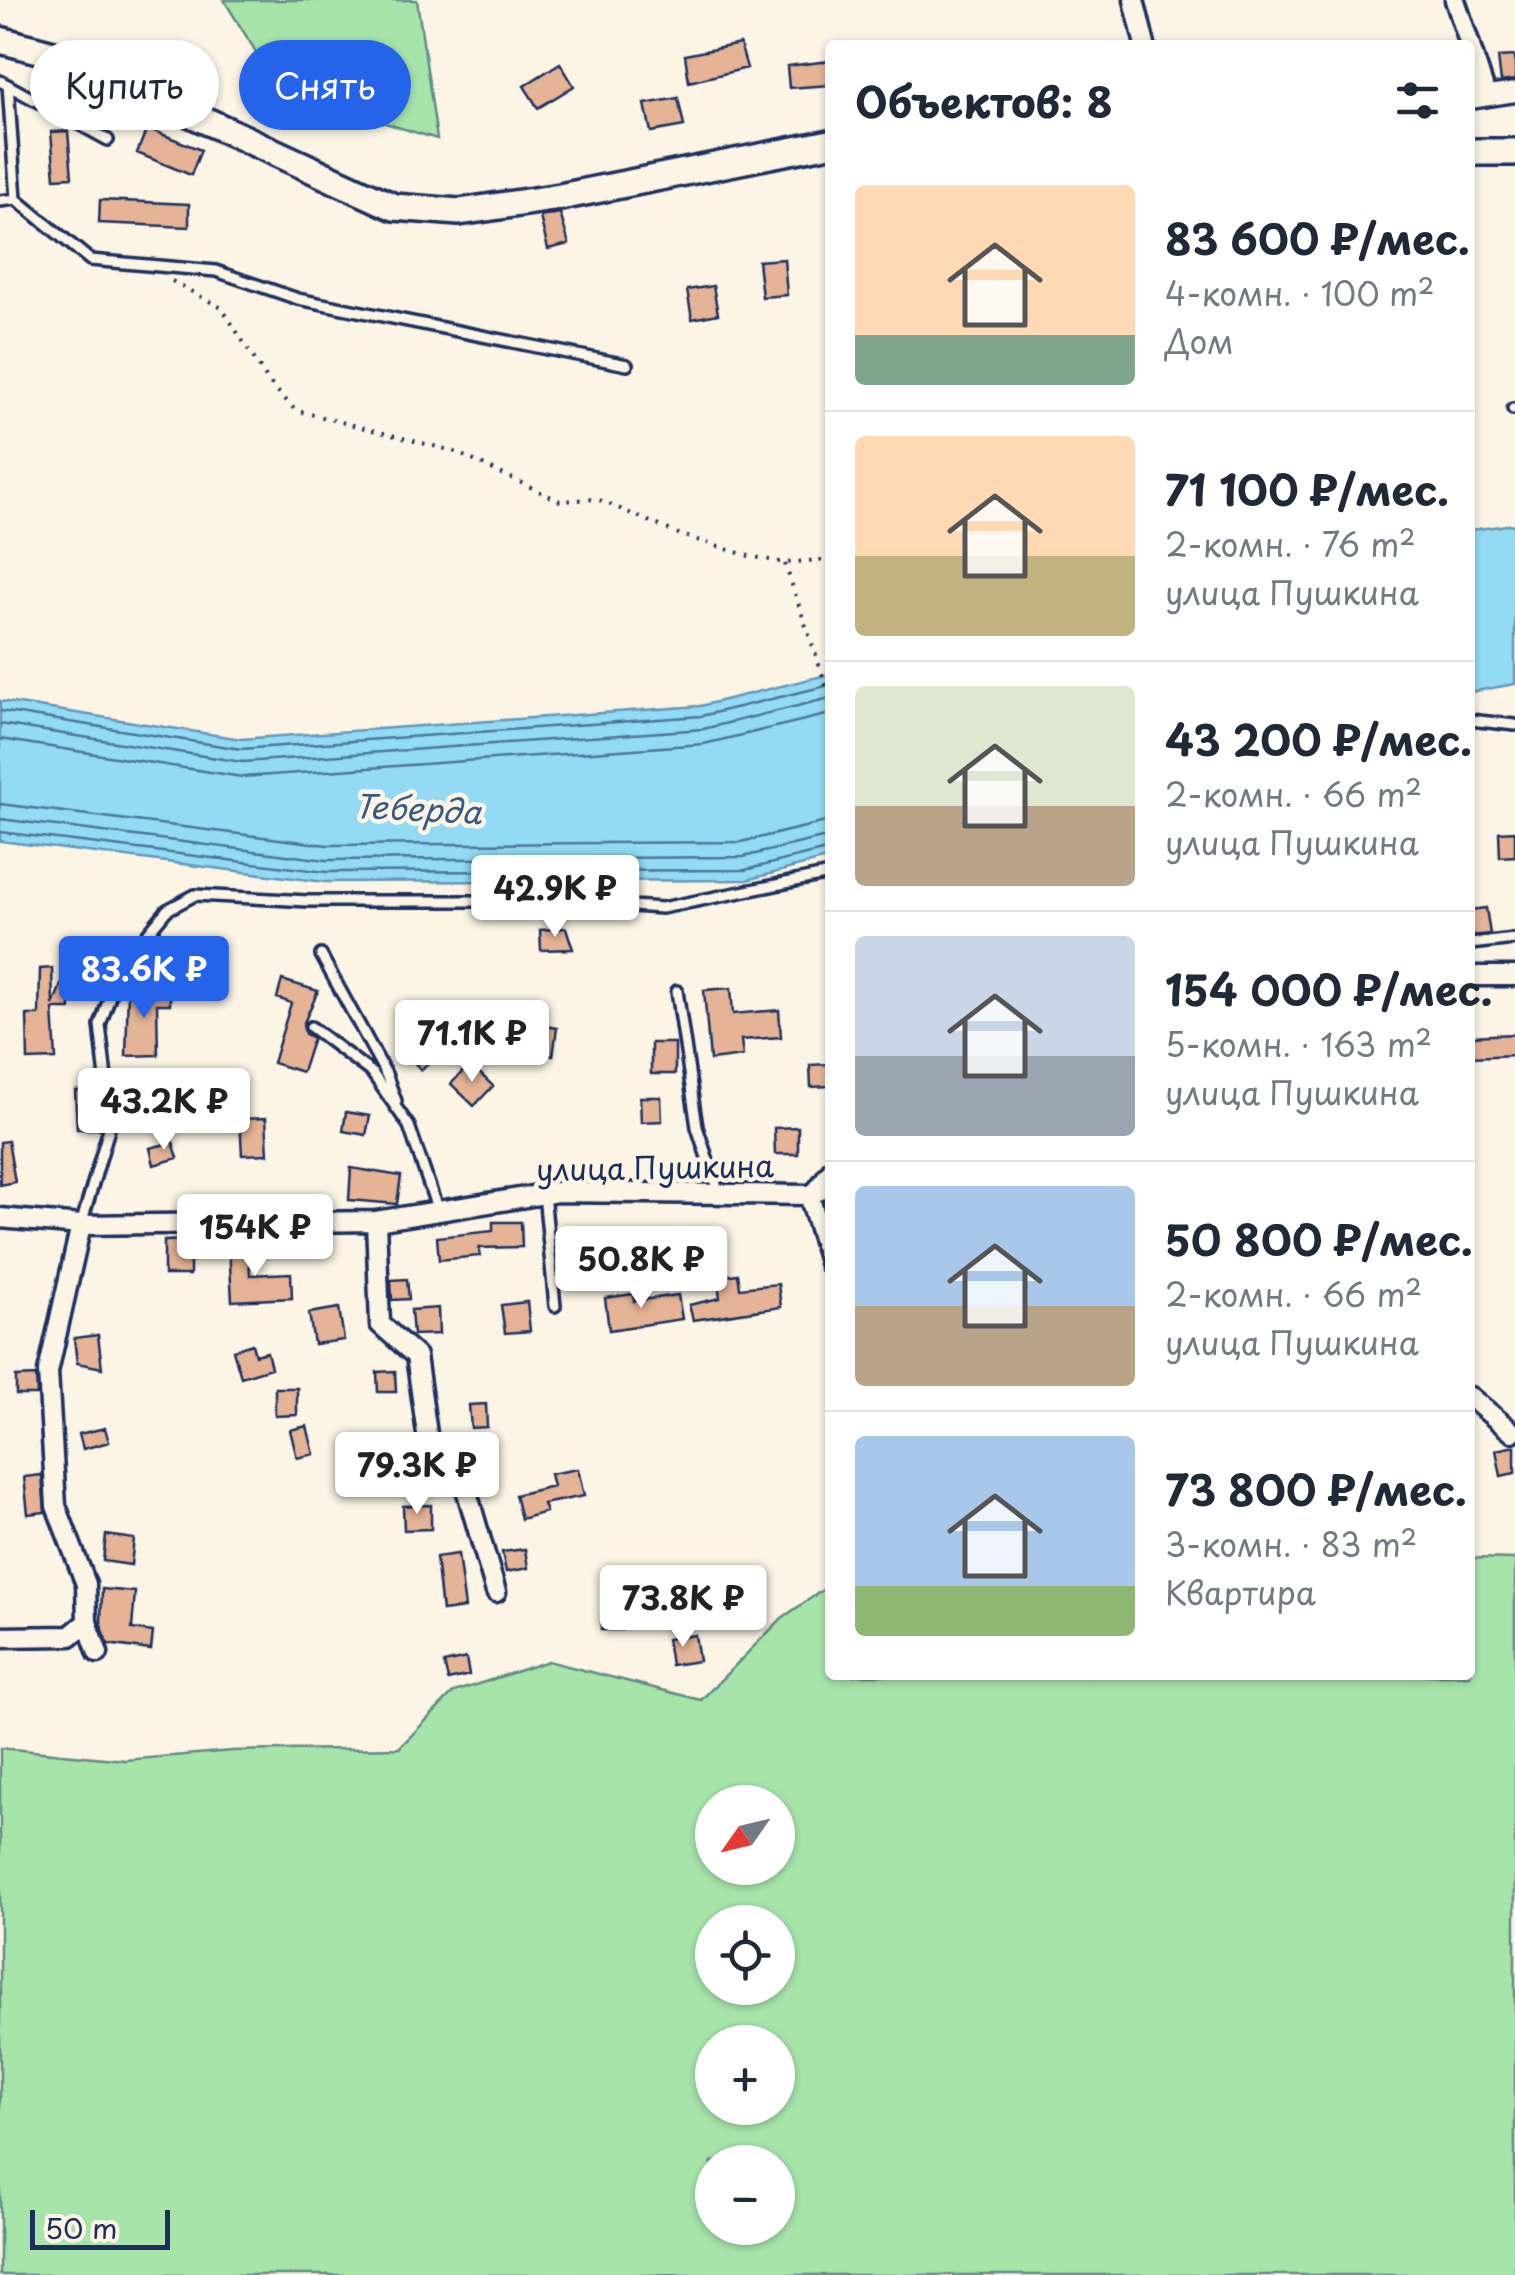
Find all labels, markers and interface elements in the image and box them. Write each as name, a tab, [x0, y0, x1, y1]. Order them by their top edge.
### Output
chip: Купить	[30, 40, 219, 130]
chip: Снять	[239, 40, 411, 130]
text: Объектов: 8	[855, 69, 1113, 132]
icon: filters	[1390, 73, 1445, 128]
text: 83 600 ₽/мес.	[1165, 206, 1470, 269]
icon: home	[935, 225, 1055, 345]
text: 4-комн. · 100 m²	[1165, 269, 1434, 317]
text: Дом	[1165, 317, 1234, 365]
text: 71 100 ₽/мес.	[1165, 457, 1449, 520]
icon: home	[935, 476, 1055, 596]
text: 2-комн. · 76 m²	[1165, 520, 1416, 568]
text: улица Пушкина	[1165, 568, 1419, 616]
text: 43 200 ₽/мес.	[1165, 707, 1472, 770]
icon: home	[935, 726, 1055, 846]
text: 2-комн. · 66 m²	[1165, 770, 1422, 818]
water label: Теберда	[353, 781, 484, 835]
text: улица Пушкина	[1165, 818, 1419, 866]
pin: 42.9K ₽	[463, 855, 647, 940]
text: 42.9K ₽	[493, 863, 617, 911]
pin: 83.6K ₽	[52, 936, 236, 1021]
text: 83.6K ₽	[81, 944, 207, 992]
text: 154 000 ₽/мес.	[1165, 957, 1493, 1020]
icon: home	[935, 976, 1055, 1096]
pin: 71.1K ₽	[380, 1000, 564, 1085]
text: 71.1K ₽	[417, 1008, 527, 1056]
text: 5-комн. · 163 m²	[1165, 1020, 1432, 1068]
pin: 43.2K ₽	[72, 1068, 256, 1153]
text: улица Пушкина	[1165, 1068, 1419, 1116]
text: 43.2K ₽	[100, 1076, 228, 1124]
street label: улица Пушкина	[536, 1142, 774, 1191]
pin: 154K ₽	[174, 1194, 336, 1279]
text: 154K ₽	[199, 1202, 311, 1250]
text: 50 800 ₽/мес.	[1165, 1207, 1473, 1270]
pin: 50.8K ₽	[549, 1226, 733, 1311]
icon: home	[935, 1226, 1055, 1346]
text: 50.8K ₽	[577, 1234, 705, 1282]
text: 2-комн. · 66 m²	[1165, 1270, 1422, 1318]
text: улица Пушкина	[1165, 1318, 1419, 1366]
pin: 79.3K ₽	[325, 1432, 509, 1517]
text: 79.3K ₽	[357, 1440, 477, 1488]
text: 73 800 ₽/мес.	[1165, 1457, 1467, 1520]
icon: home	[935, 1476, 1055, 1596]
text: 3-комн. · 83 m²	[1165, 1520, 1417, 1568]
pin: 73.8K ₽	[591, 1565, 775, 1650]
text: Квартира	[1165, 1568, 1316, 1616]
text: 73.8K ₽	[622, 1573, 744, 1621]
north arrow	[695, 1785, 795, 1885]
map controls	[695, 1785, 795, 2245]
button: locate	[695, 1905, 795, 2005]
button: +	[695, 2025, 795, 2125]
button: −	[695, 2145, 795, 2245]
scale bar	[30, 2205, 170, 2250]
text: 50 m	[45, 2206, 118, 2249]

